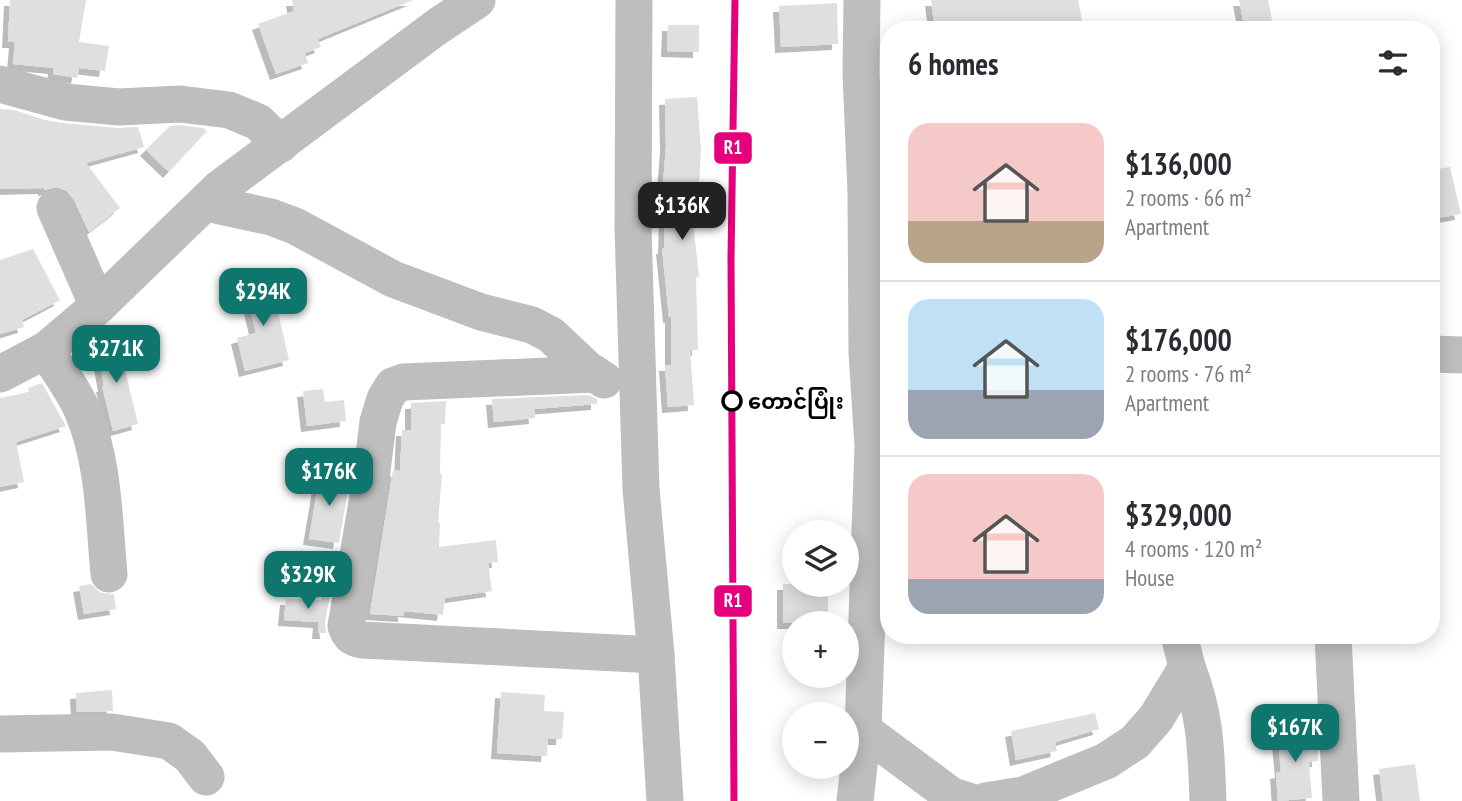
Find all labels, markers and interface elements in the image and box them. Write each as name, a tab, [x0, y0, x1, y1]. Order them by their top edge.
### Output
text: 6 homes	[908, 44, 999, 83]
icon: filters	[1374, 44, 1412, 82]
line badge: R1	[713, 131, 753, 165]
text: R1	[724, 135, 742, 159]
text: $136,000	[1125, 144, 1232, 183]
icon: home	[964, 151, 1048, 235]
pin: $136K	[633, 182, 731, 242]
text: 2 rooms · 66 m²	[1125, 183, 1252, 212]
text: $136K	[654, 190, 710, 219]
text: Apartment	[1125, 212, 1209, 241]
pin: $294K	[214, 268, 312, 328]
text: $294K	[235, 276, 291, 305]
text: $176,000	[1125, 320, 1232, 359]
pin: $271K	[67, 326, 165, 385]
icon: home	[964, 327, 1048, 411]
text: $271K	[88, 333, 144, 362]
text: 2 rooms · 76 m²	[1125, 359, 1252, 388]
place label: တောင်ပြုံး	[748, 386, 844, 419]
text: Apartment	[1125, 388, 1209, 417]
marker: တောင်ပြုံး	[722, 391, 742, 411]
pin: $176K	[280, 448, 378, 508]
text: $176K	[301, 456, 357, 485]
text: $329,000	[1125, 495, 1232, 534]
icon: home	[964, 502, 1048, 586]
map controls	[782, 520, 859, 779]
button: layers	[782, 520, 859, 597]
text: 4 rooms · 120 m²	[1125, 534, 1262, 563]
pin: $329K	[259, 552, 357, 611]
text: $329K	[280, 559, 336, 588]
text: House	[1125, 563, 1175, 592]
line badge: R1	[713, 584, 753, 618]
text: R1	[724, 588, 742, 612]
button: +	[782, 611, 859, 688]
button: −	[782, 702, 859, 779]
pin: $167K	[1246, 704, 1344, 764]
text: $167K	[1267, 712, 1323, 741]

